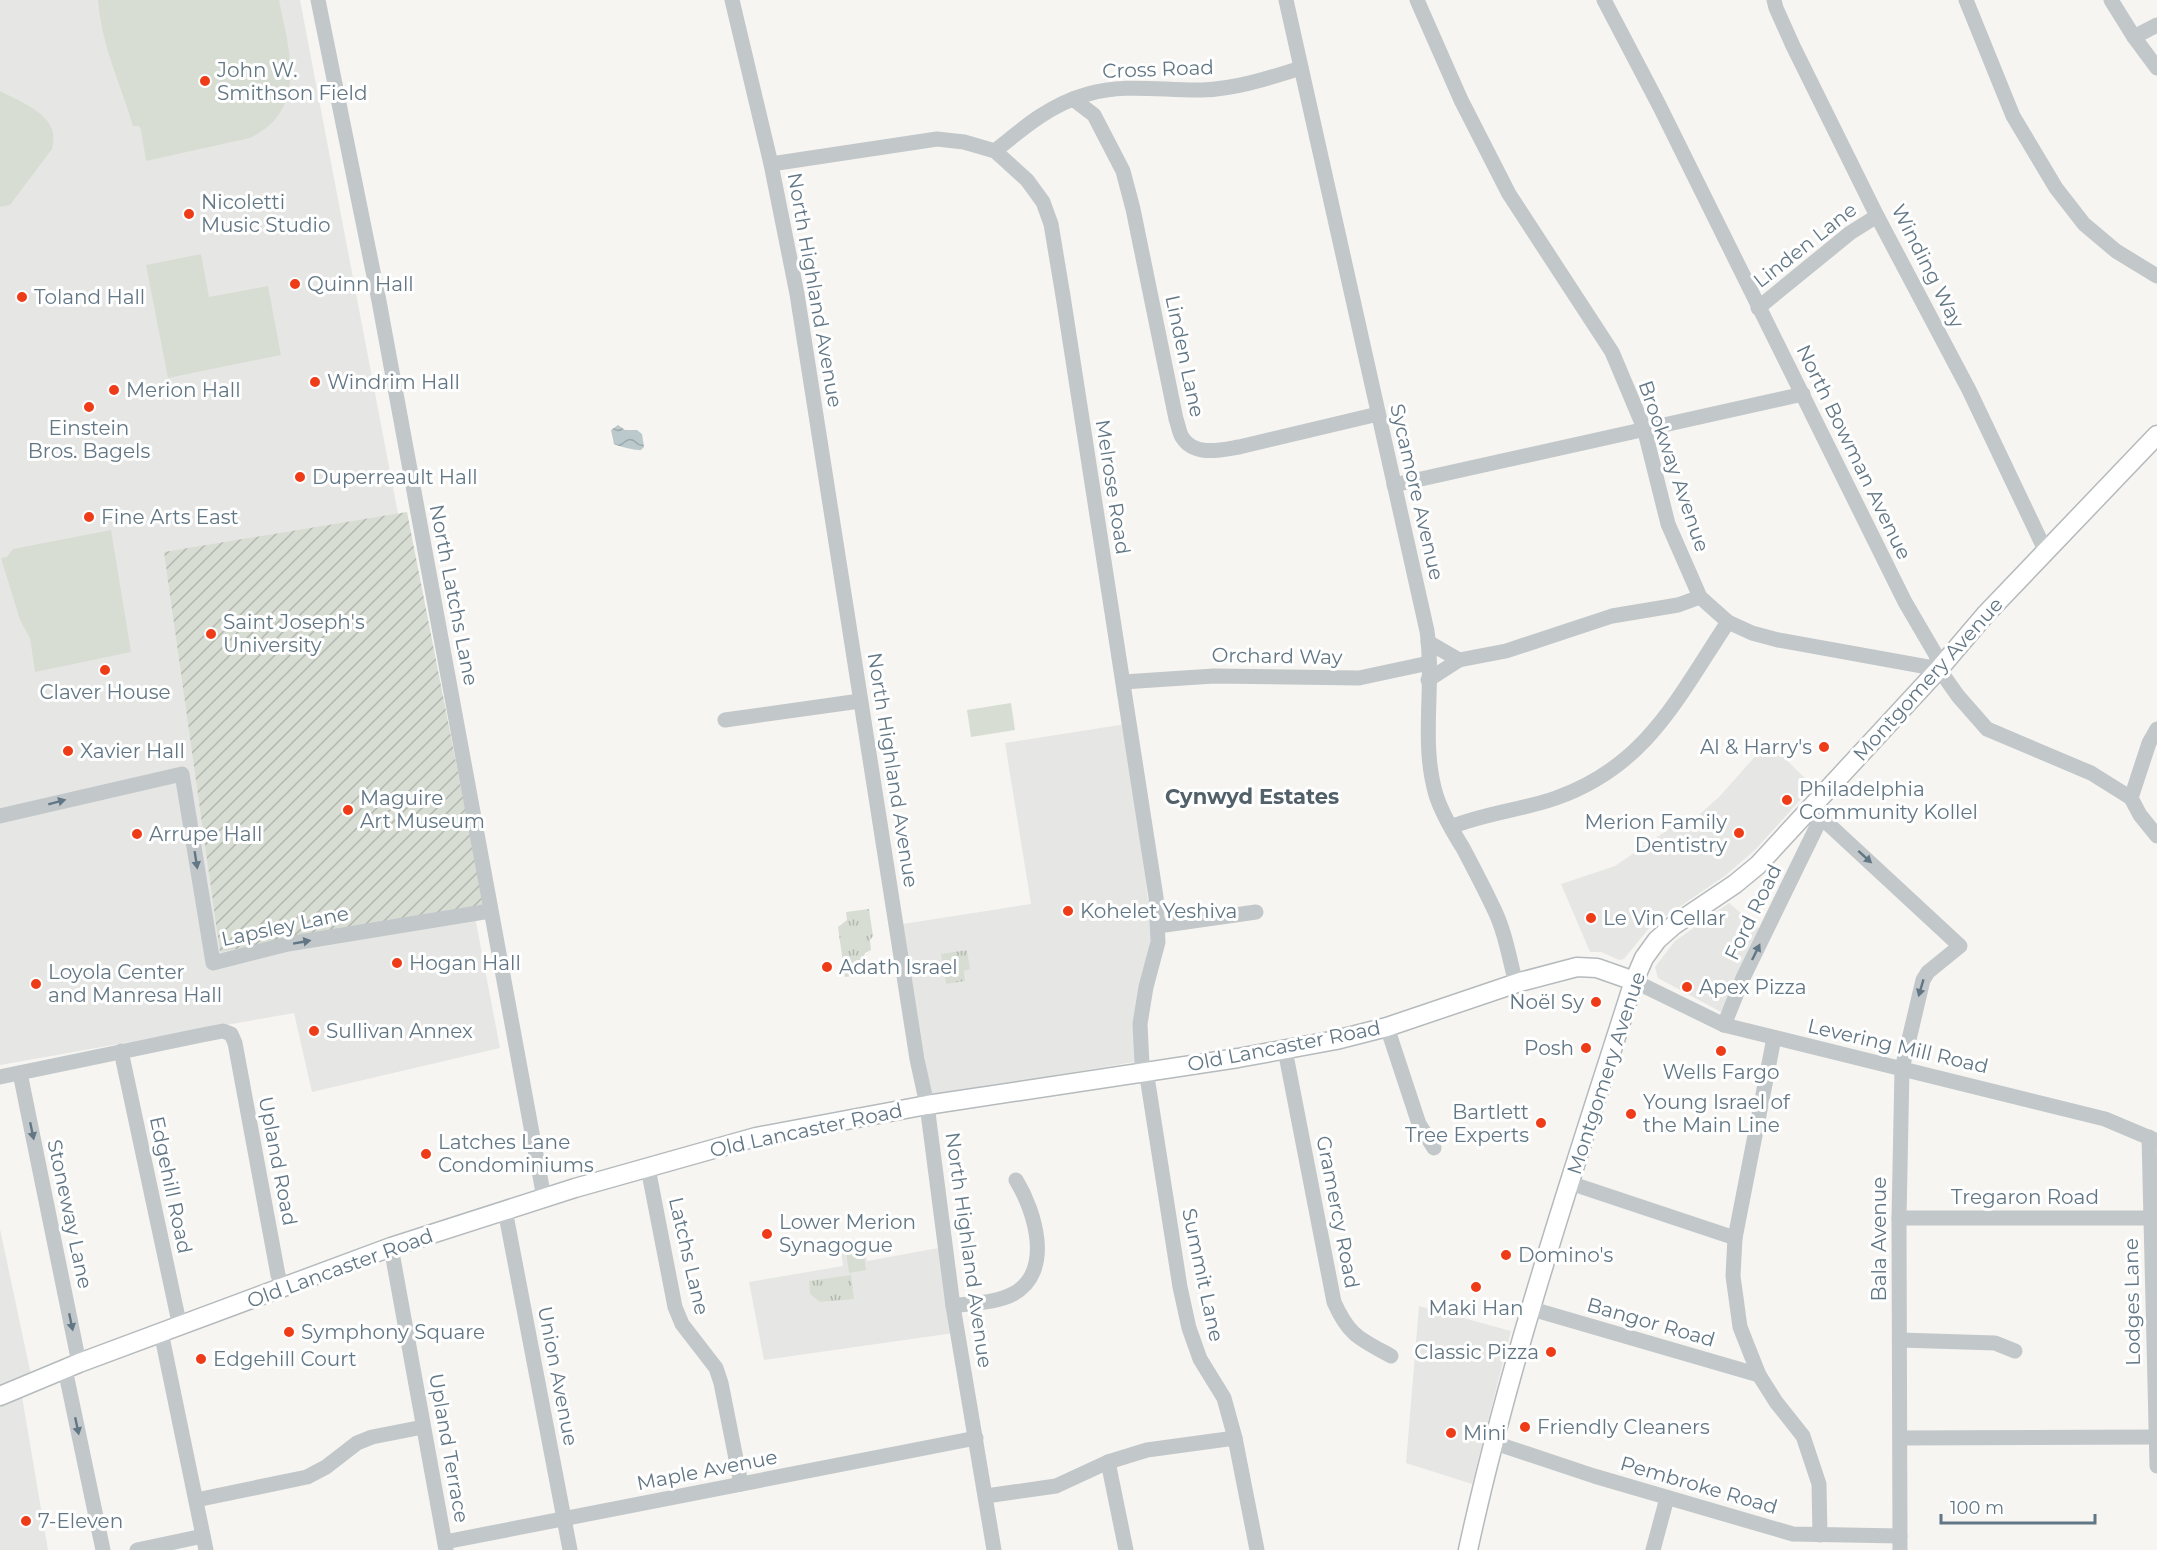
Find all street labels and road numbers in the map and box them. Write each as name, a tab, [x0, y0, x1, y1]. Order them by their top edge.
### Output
street label: Cross Road	[1102, 55, 1214, 83]
street label: North Highland Avenue	[783, 171, 847, 409]
street label: Linden Lane	[1749, 197, 1861, 293]
street label: Winding Way	[1887, 200, 1970, 332]
street label: Linden Lane	[1160, 293, 1210, 419]
street label: North Bowman Avenue	[1791, 341, 1917, 563]
street label: Brookway Avenue	[1633, 377, 1715, 555]
street label: Sycamore Avenue	[1385, 401, 1449, 583]
street label: Melrose Road	[1090, 418, 1136, 556]
street label: North Latchs Lane	[425, 502, 483, 688]
street label: Montgomery Avenue	[1848, 592, 2008, 766]
street label: Orchard Way	[1211, 643, 1343, 669]
street label: North Highland Avenue	[863, 651, 923, 889]
street label: Ford Road	[1719, 860, 1787, 964]
street label: Lapsley Lane	[219, 901, 351, 951]
street label: Montgomery Avenue	[1562, 969, 1650, 1177]
street label: Levering Mill Road	[1805, 1014, 1991, 1078]
street label: Old Lancaster Road	[1185, 1015, 1383, 1077]
street label: Upland Road	[254, 1094, 302, 1228]
street label: Old Lancaster Road	[708, 1098, 904, 1162]
street label: Edgehill Road	[145, 1114, 197, 1256]
street label: North Highland Avenue	[941, 1131, 997, 1369]
street label: Gramercy Road	[1311, 1134, 1365, 1290]
street label: Stoneway Lane	[42, 1137, 98, 1291]
street label: Bala Avenue	[1867, 1177, 1891, 1301]
street label: Tregaron Road	[1951, 1185, 2099, 1209]
street label: Latchs Lane	[664, 1195, 714, 1317]
street label: Summit Lane	[1177, 1206, 1229, 1344]
street label: Old Lancaster Road	[244, 1223, 436, 1313]
street label: Lodges Lane	[2119, 1238, 2145, 1366]
street label: Bangor Road	[1584, 1292, 1718, 1352]
street label: Union Avenue	[533, 1304, 583, 1448]
street label: Upland Terrace	[424, 1371, 474, 1525]
street label: Maple Avenue	[635, 1445, 779, 1495]
street label: Pembroke Road	[1618, 1451, 1780, 1519]

